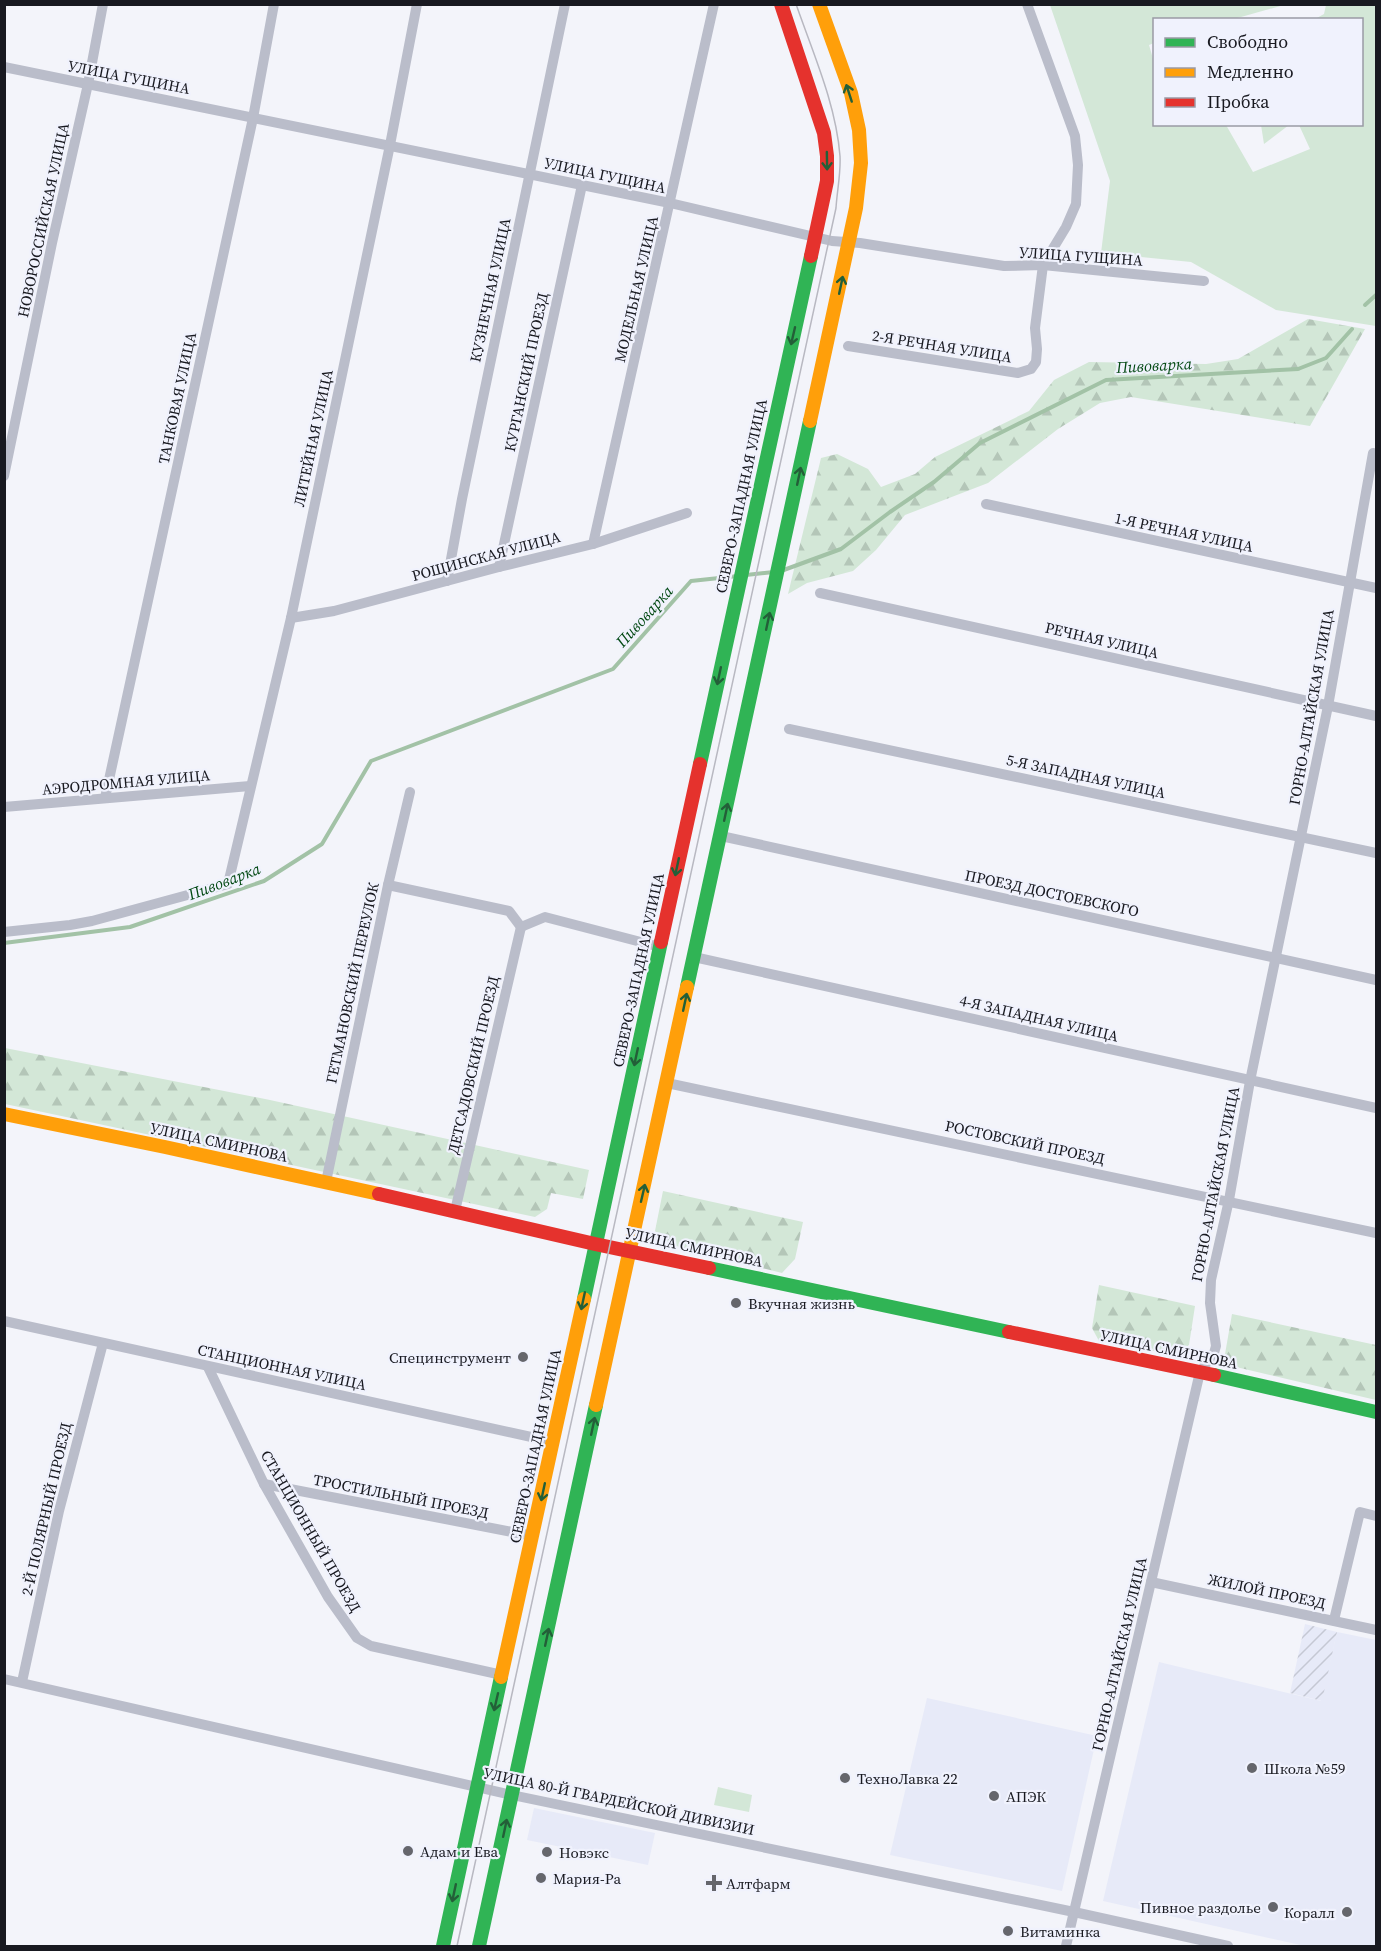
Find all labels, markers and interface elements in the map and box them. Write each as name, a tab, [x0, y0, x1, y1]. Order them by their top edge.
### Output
legend	[1153, 18, 1363, 126]
text: Свободно	[1207, 29, 1288, 54]
street label: УЛИЦА ГУЩИНА	[66, 55, 192, 99]
text: Медленно	[1207, 59, 1294, 84]
one-way arrow	[843, 84, 854, 103]
text: Пробка	[1207, 89, 1270, 114]
street label: НОВОРОССИЙСКАЯ УЛИЦА	[12, 121, 74, 319]
one-way arrow	[821, 150, 833, 170]
street label: УЛИЦА ГУЩИНА	[542, 152, 668, 198]
street label: МОДЕЛЬНАЯ УЛИЦА	[609, 214, 663, 364]
street label: КУЗНЕЧНАЯ УЛИЦА	[464, 216, 516, 364]
street label: УЛИЦА ГУЩИНА	[1018, 241, 1144, 271]
one-way arrow	[835, 276, 847, 295]
street label: КУРГАНСКИЙ ПРОЕЗД	[499, 291, 553, 453]
street label: 2-Я РЕЧНАЯ УЛИЦА	[871, 325, 1013, 367]
one-way arrow	[786, 326, 798, 345]
street label: ТАНКОВАЯ УЛИЦА	[153, 330, 201, 466]
water label: Пивоварка	[1115, 352, 1193, 378]
street label: ЛИТЕЙНАЯ УЛИЦА	[288, 367, 338, 509]
street label: СЕВЕРО-ЗАПАДНАЯ УЛИЦА	[710, 397, 772, 595]
one-way arrow	[794, 466, 805, 486]
street label: 1-Я РЕЧНАЯ УЛИЦА	[1113, 507, 1255, 557]
street label: РОЩИНСКАЯ УЛИЦА	[409, 526, 563, 586]
water label: Пивоварка	[610, 580, 678, 652]
street label: ГОРНО-АЛТАЙСКАЯ УЛИЦА	[1283, 607, 1339, 807]
one-way arrow	[762, 612, 774, 631]
street label: РЕЧНАЯ УЛИЦА	[1043, 617, 1161, 663]
one-way arrow	[713, 666, 724, 685]
street label: 5-Я ЗАПАДНАЯ УЛИЦА	[1004, 749, 1168, 803]
street label: АЭРОДРОМНАЯ УЛИЦА	[41, 764, 211, 800]
one-way arrow	[721, 803, 732, 822]
water label: Пивоварка	[184, 857, 264, 905]
one-way arrow	[671, 857, 683, 876]
street label: ПРОЕЗД ДОСТОЕВСКОГО	[963, 864, 1141, 922]
street label: СЕВЕРО-ЗАПАДНАЯ УЛИЦА	[607, 871, 669, 1069]
street label: ГЕТМАНОВСКИЙ ПЕРЕУЛОК	[320, 880, 384, 1085]
street label: ДЕТСАДОВСКИЙ ПРОЕЗД	[442, 974, 504, 1156]
street label: 4-Я ЗАПАДНАЯ УЛИЦА	[958, 989, 1121, 1047]
one-way arrow	[679, 993, 691, 1012]
one-way arrow	[630, 1047, 641, 1066]
street label: ГОРНО-АЛТАЙСКАЯ УЛИЦА	[1186, 1085, 1244, 1283]
street label: РОСТОВСКИЙ ПРОЕЗД	[943, 1115, 1107, 1169]
street label: УЛИЦА СМИРНОВА	[148, 1117, 290, 1167]
one-way arrow	[638, 1184, 650, 1203]
street label: УЛИЦА СМИРНОВА	[623, 1222, 765, 1272]
one-way arrow	[577, 1291, 589, 1310]
place label: Вкучная жизнь	[748, 1293, 855, 1314]
marker: Вкучная жизнь	[729, 1296, 743, 1310]
street label: УЛИЦА СМИРНОВА	[1098, 1324, 1240, 1374]
street label: СТАНЦИОННАЯ УЛИЦА	[196, 1339, 368, 1395]
place label: Специнструмент	[389, 1347, 511, 1368]
street label: СЕВЕРО-ЗАПАДНАЯ УЛИЦА	[504, 1347, 566, 1545]
marker: Специнструмент	[516, 1350, 530, 1364]
one-way arrow	[587, 1417, 599, 1436]
street label: 2-Й ПОЛЯРНЫЙ ПРОЕЗД	[16, 1420, 76, 1598]
street label: СТАНЦИОННЫЙ ПРОЕЗД	[256, 1446, 366, 1616]
street label: ТРОСТИЛЬНЫЙ ПРОЕЗД	[312, 1469, 490, 1523]
one-way arrow	[536, 1482, 548, 1501]
street label: ГОРНО-АЛТАЙСКАЯ УЛИЦА	[1086, 1555, 1152, 1753]
street label: ЖИЛОЙ ПРОЕЗД	[1206, 1568, 1328, 1614]
one-way arrow	[541, 1628, 553, 1647]
one-way arrow	[490, 1692, 501, 1712]
place label: Школа №59	[1264, 1758, 1346, 1779]
marker: Школа №59	[1245, 1761, 1259, 1775]
street label: УЛИЦА 80-Й ГВАРДЕЙСКОЙ ДИВИЗИИ	[481, 1762, 757, 1840]
place label: ТехноЛавка 22	[857, 1768, 958, 1789]
marker: ТехноЛавка 22	[838, 1771, 852, 1785]
place label: АПЭК	[1006, 1786, 1046, 1807]
marker: АПЭК	[987, 1789, 1001, 1803]
one-way arrow	[500, 1819, 511, 1838]
place label: Адам и Ева	[420, 1841, 499, 1862]
place label: Новэкс	[559, 1842, 609, 1863]
marker: Адам и Ева	[401, 1844, 415, 1858]
marker: Новэкс	[540, 1845, 554, 1859]
place label: Мария-Ра	[553, 1868, 621, 1889]
marker: Мария-Ра	[534, 1871, 548, 1885]
place label: Алтфарм	[726, 1873, 791, 1894]
marker: Алтфарм	[707, 1876, 721, 1890]
one-way arrow	[448, 1883, 460, 1902]
place label: Пивное раздолье	[1140, 1897, 1261, 1918]
marker: Пивное раздолье	[1266, 1900, 1280, 1914]
place label: Коралл	[1284, 1902, 1335, 1923]
marker: Коралл	[1340, 1905, 1354, 1919]
place label: Витаминка	[1020, 1921, 1101, 1942]
marker: Витаминка	[1001, 1924, 1015, 1938]

